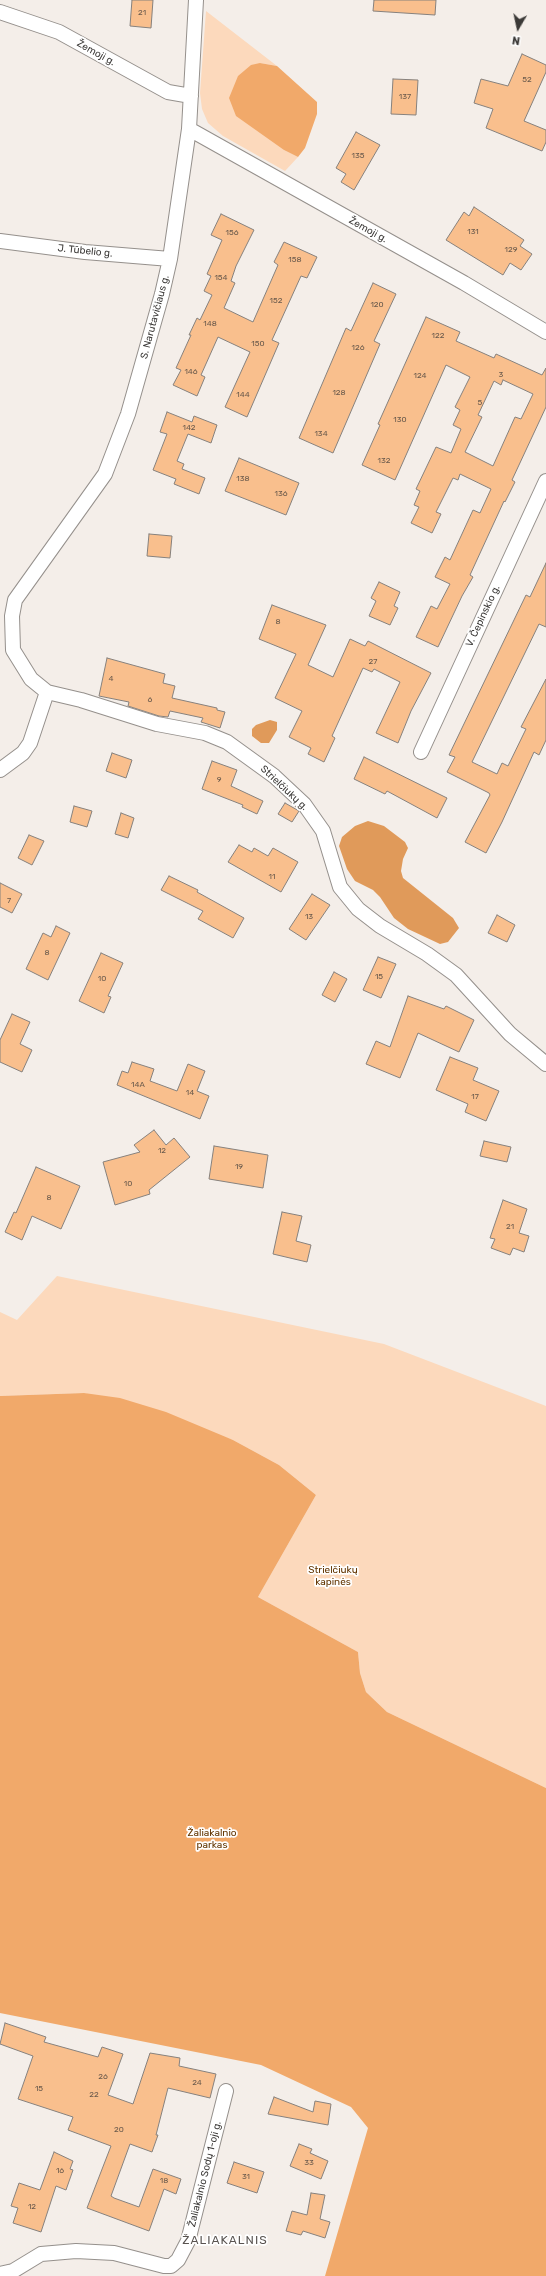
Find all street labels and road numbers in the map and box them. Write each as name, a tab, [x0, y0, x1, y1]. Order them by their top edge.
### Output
street label: Žemoji g.	[75, 38, 117, 68]
street label: Žemoji g.	[347, 215, 389, 245]
street label: J. Tūbelio g.	[57, 242, 113, 260]
street label: S. Narutavičiaus g.	[138, 274, 172, 360]
street label: V. Čepinskio g.	[463, 583, 503, 649]
street label: Strielčiukų g.	[258, 763, 310, 813]
street label: Žaliakalnio Sodų 1-oji g.	[186, 2120, 224, 2228]

